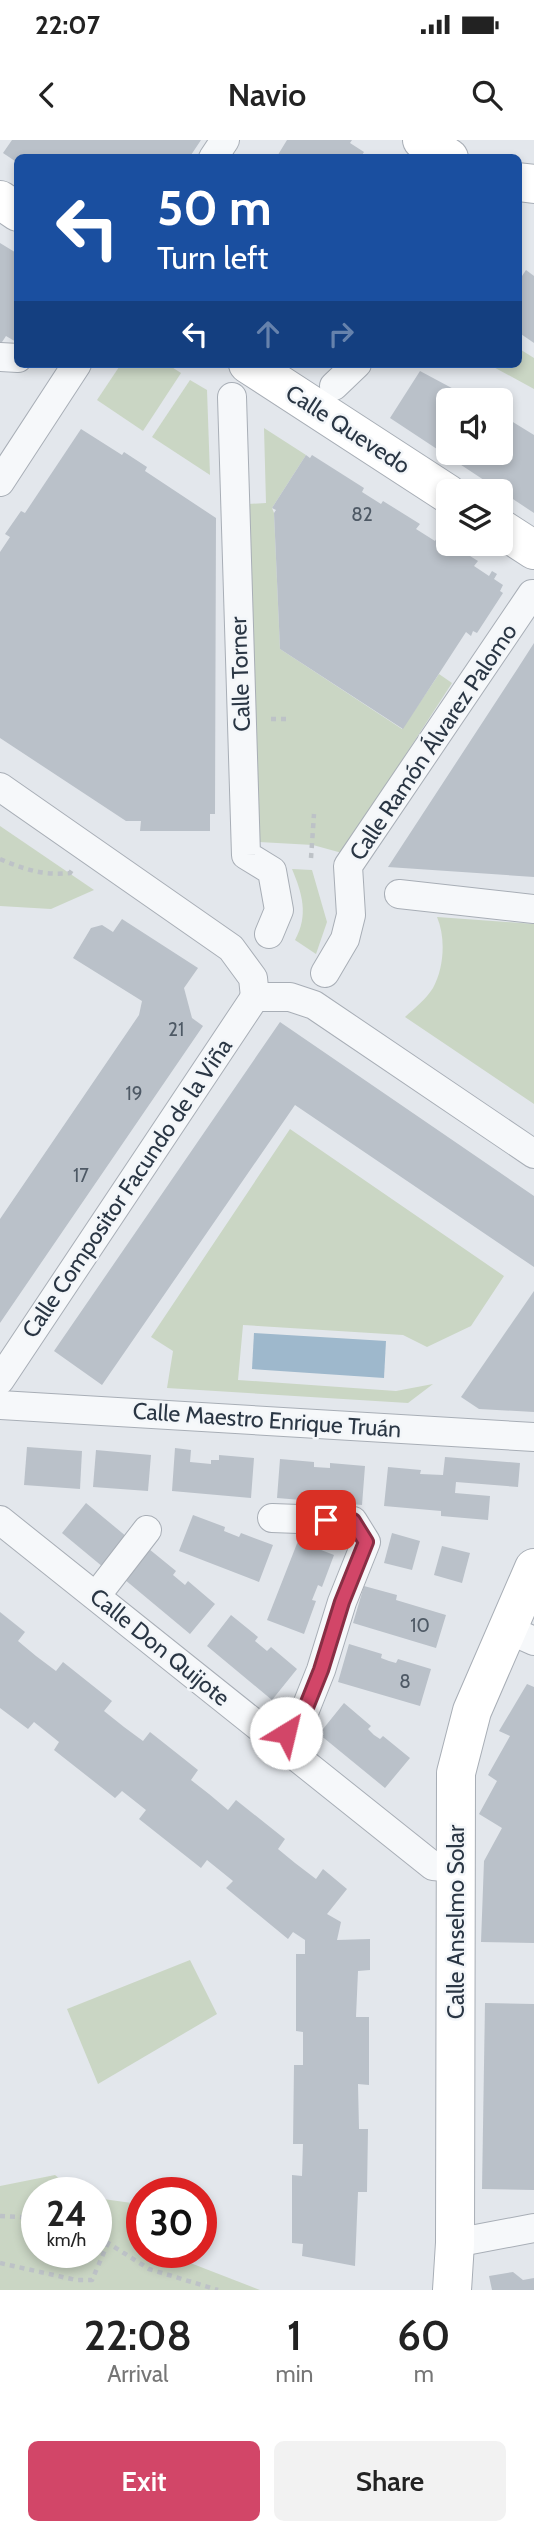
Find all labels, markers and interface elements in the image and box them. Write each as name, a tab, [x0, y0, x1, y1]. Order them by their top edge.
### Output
text: 22:07	[35, 9, 100, 41]
text: Navio	[228, 75, 306, 114]
icon: back	[28, 76, 66, 114]
icon: search	[468, 76, 506, 114]
text: 50 m	[157, 178, 272, 237]
icon: left	[42, 182, 133, 273]
text: Turn left	[157, 238, 268, 277]
icon: left	[176, 315, 214, 353]
icon: ahead	[249, 315, 287, 353]
icon: right	[322, 315, 360, 353]
street label: Calle Quevedo	[281, 378, 415, 480]
map controls	[436, 388, 513, 556]
button: sound	[436, 388, 513, 465]
button: layers	[436, 479, 513, 556]
house number: 82	[351, 503, 373, 526]
street label: Calle Torner	[224, 615, 256, 732]
street label: Calle Ramón Álvarez Palomo	[342, 618, 523, 866]
house number: 21	[168, 1018, 184, 1041]
street label: Calle Compositor Facundo de la Viña	[16, 1033, 238, 1343]
house number: 19	[126, 1082, 143, 1105]
house number: 17	[73, 1164, 89, 1187]
street label: Calle Maestro Enrique Truán	[132, 1397, 402, 1443]
pin	[296, 1490, 356, 1550]
icon: arrive	[307, 1501, 345, 1539]
street label: Calle Don Quijote	[85, 1582, 236, 1712]
house number: 10	[410, 1614, 430, 1637]
house number: 8	[399, 1670, 411, 1693]
position arrow	[249, 1696, 323, 1770]
street label: Calle Anselmo Solar	[442, 1824, 470, 2019]
speed limit sign: 30	[126, 2177, 217, 2268]
text: 24	[46, 2192, 87, 2235]
text: km/h	[47, 2229, 86, 2251]
text: 22:08	[84, 2309, 192, 2361]
text: 1	[287, 2309, 302, 2361]
text: 60	[397, 2309, 450, 2361]
text: Arrival	[107, 2360, 168, 2388]
text: min	[276, 2360, 313, 2388]
text: m	[414, 2360, 434, 2388]
button: Exit	[28, 2441, 260, 2521]
button: Share	[274, 2441, 506, 2521]

